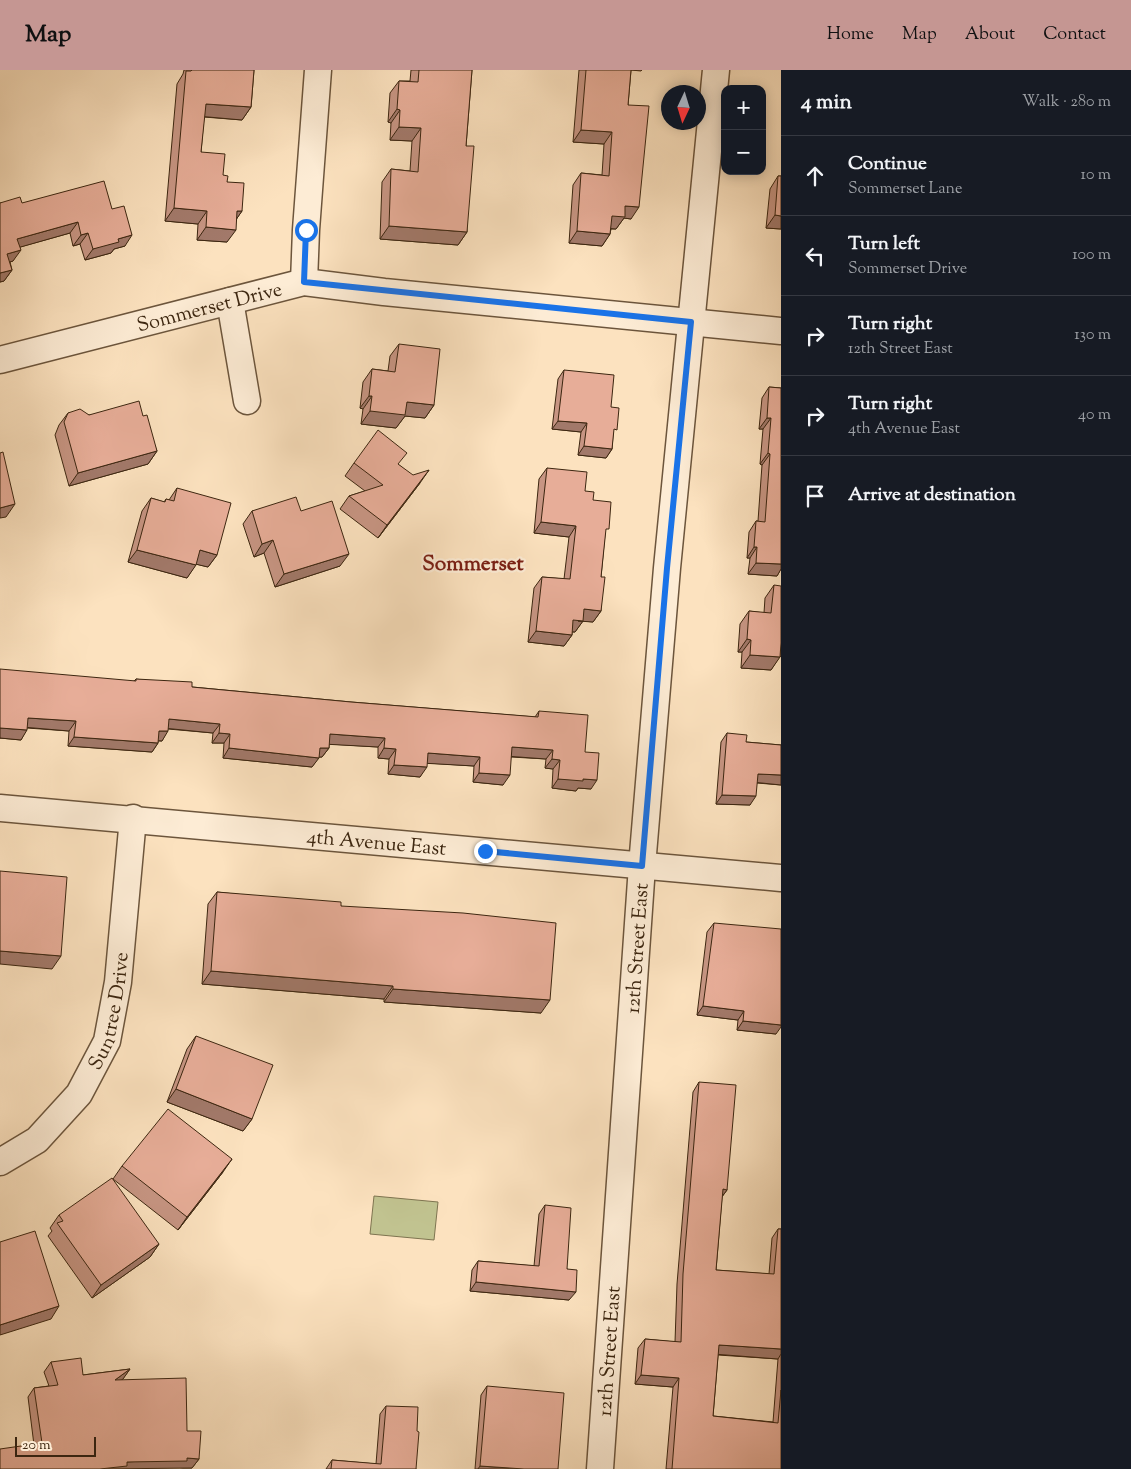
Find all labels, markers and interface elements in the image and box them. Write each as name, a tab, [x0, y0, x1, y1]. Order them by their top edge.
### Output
text: Map	[25, 18, 71, 52]
text: Home	[827, 22, 874, 48]
text: Map	[902, 22, 937, 48]
text: About	[965, 22, 1015, 48]
text: Contact	[1043, 22, 1106, 48]
north arrow	[661, 85, 706, 130]
map controls	[721, 85, 766, 175]
button: +	[721, 85, 766, 130]
text: 4 min	[801, 88, 852, 118]
text: Walk · 280 m	[1022, 91, 1111, 114]
button: −	[721, 130, 766, 175]
text: Continue	[848, 151, 927, 178]
icon: ahead	[801, 162, 829, 190]
text: 10 m	[1081, 164, 1111, 187]
text: Sommerset Lane	[848, 178, 962, 201]
route start	[295, 219, 318, 242]
text: Turn left	[848, 231, 920, 258]
icon: left	[801, 242, 829, 270]
text: 100 m	[1072, 244, 1111, 267]
text: Sommerset Drive	[848, 258, 967, 281]
street label: Sommerset Drive	[134, 276, 286, 341]
text: Turn right	[848, 311, 932, 338]
icon: right	[801, 322, 829, 350]
text: 130 m	[1074, 324, 1111, 347]
text: 12th Street East	[848, 338, 953, 361]
text: Turn right	[848, 391, 932, 418]
icon: right	[801, 402, 829, 430]
text: 40 m	[1078, 404, 1111, 427]
text: 4th Avenue East	[848, 418, 960, 441]
icon: arrive	[801, 482, 829, 510]
text: Arrive at destination	[848, 482, 1016, 509]
district label: Sommerset	[422, 550, 524, 580]
street label: 4th Avenue East	[305, 824, 447, 865]
route end	[474, 840, 497, 863]
street label: 12th Street East	[620, 882, 658, 1015]
street label: Suntree Drive	[82, 951, 138, 1076]
street label: 12th Street East	[592, 1285, 630, 1418]
scale bar	[15, 1434, 96, 1457]
text: 20 m	[22, 1436, 51, 1456]

